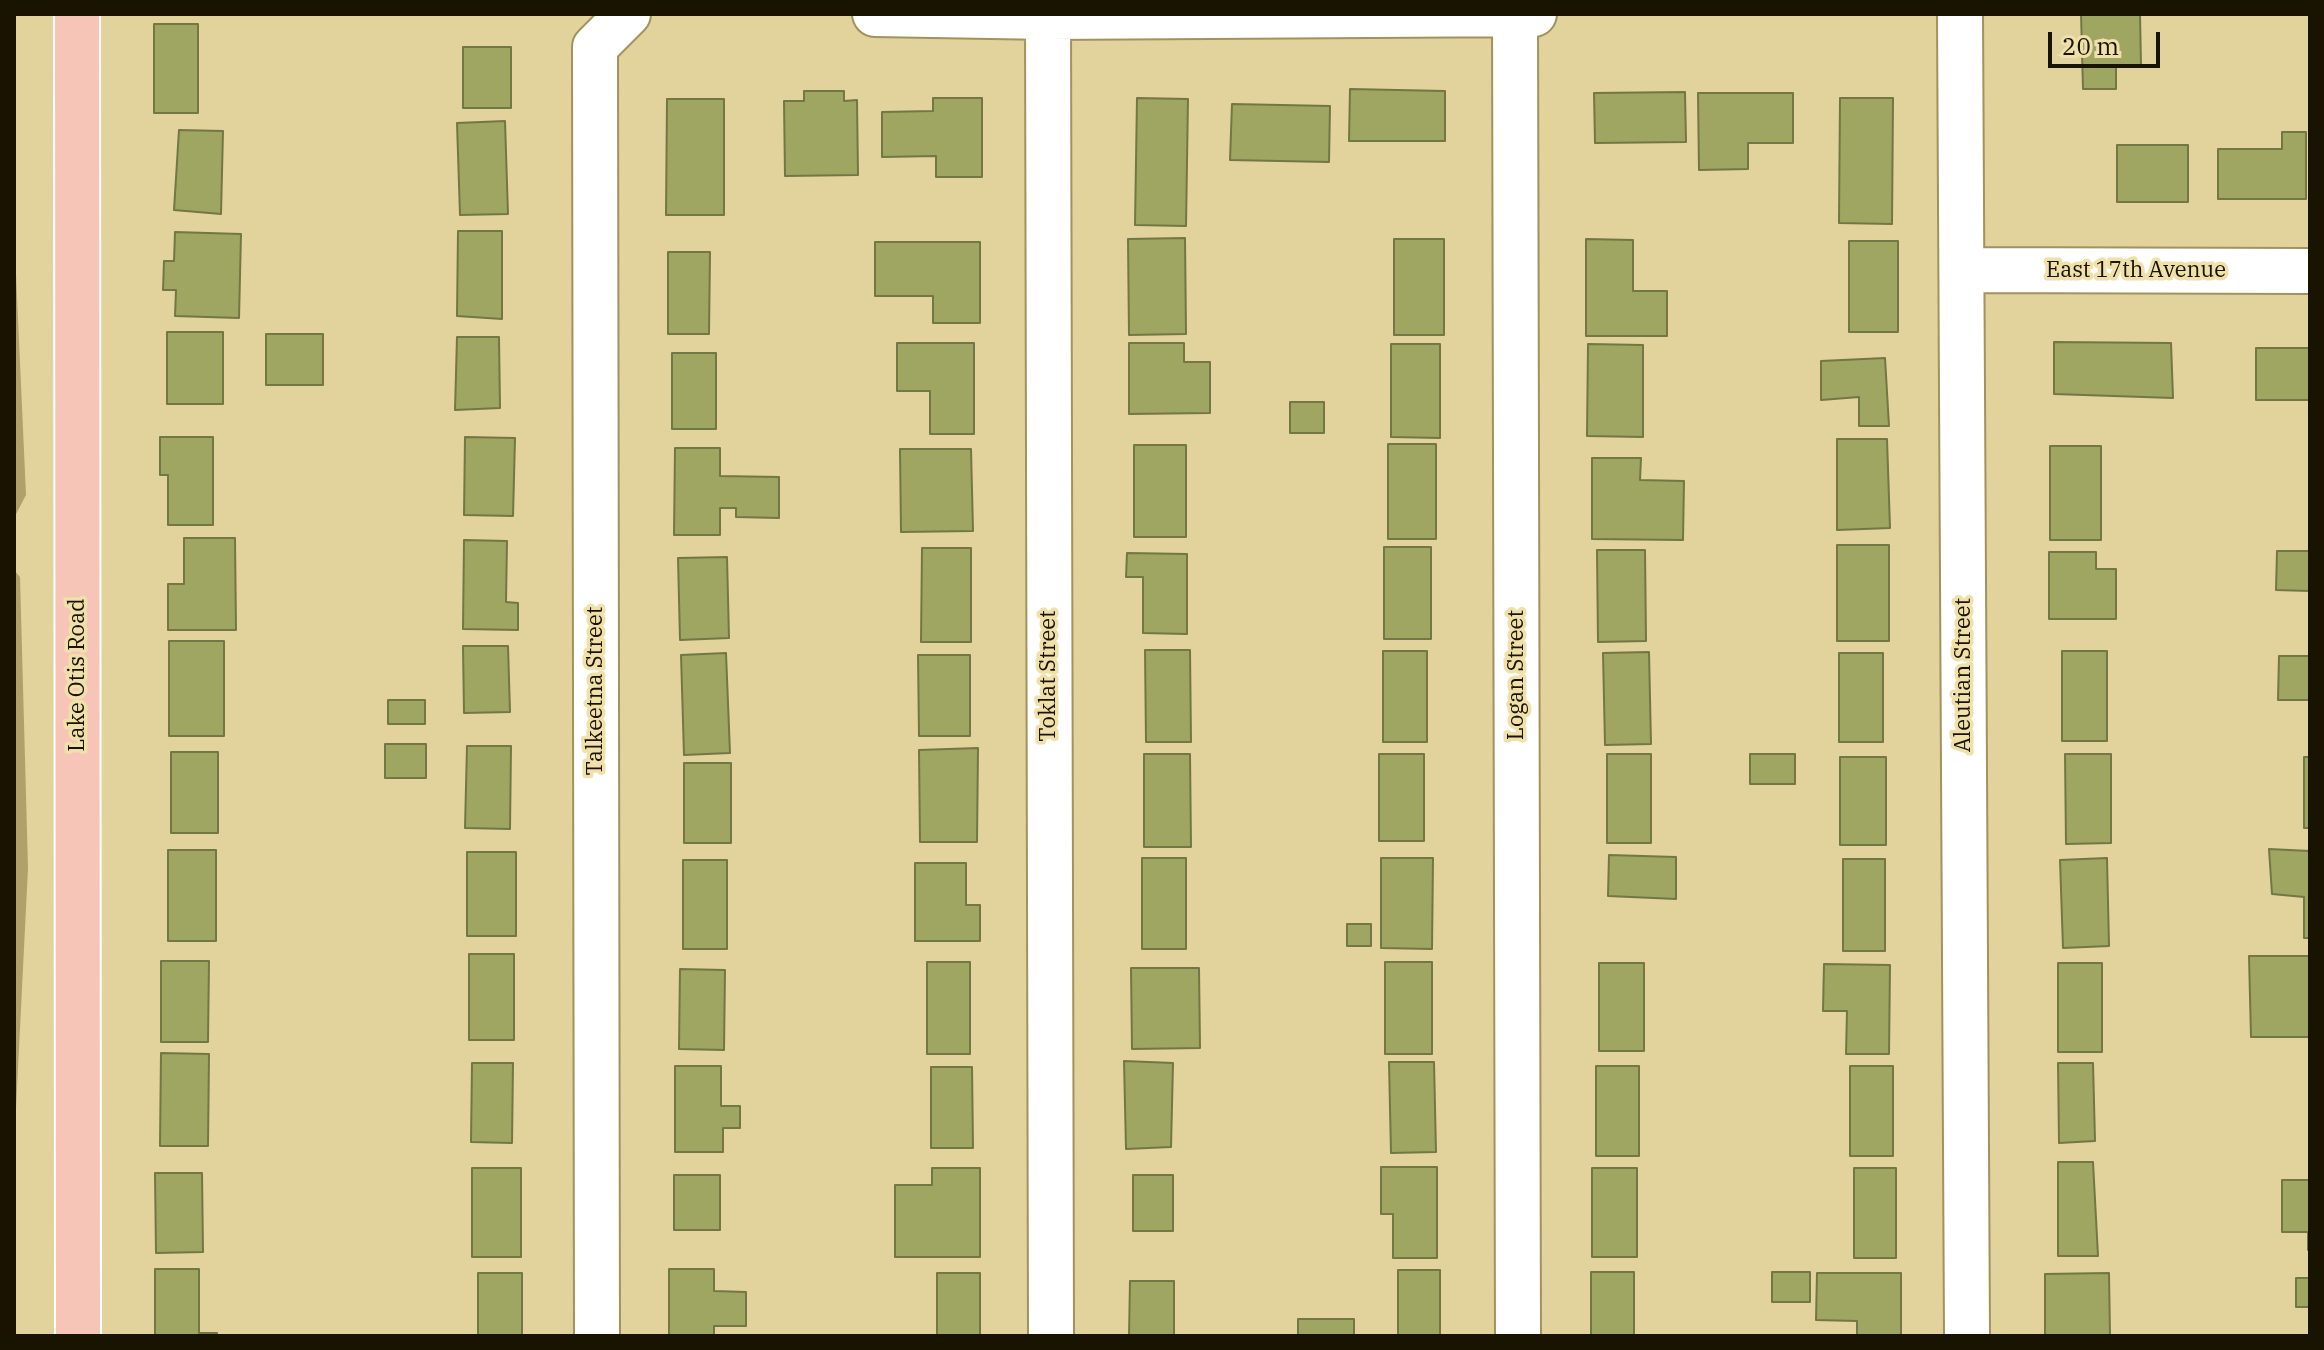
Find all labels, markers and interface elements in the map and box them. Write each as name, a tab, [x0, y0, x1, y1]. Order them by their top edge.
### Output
scale bar	[2052, 16, 2164, 66]
text: 20 m	[2062, 30, 2119, 62]
street label: East 17th Avenue	[2046, 258, 2226, 284]
street label: Lake Otis Road	[65, 598, 91, 752]
street label: Aleutian Street	[1951, 598, 1977, 752]
street label: Talkeetna Street	[583, 607, 609, 775]
street label: Toklat Street	[1036, 610, 1062, 742]
street label: Logan Street	[1504, 610, 1530, 740]

